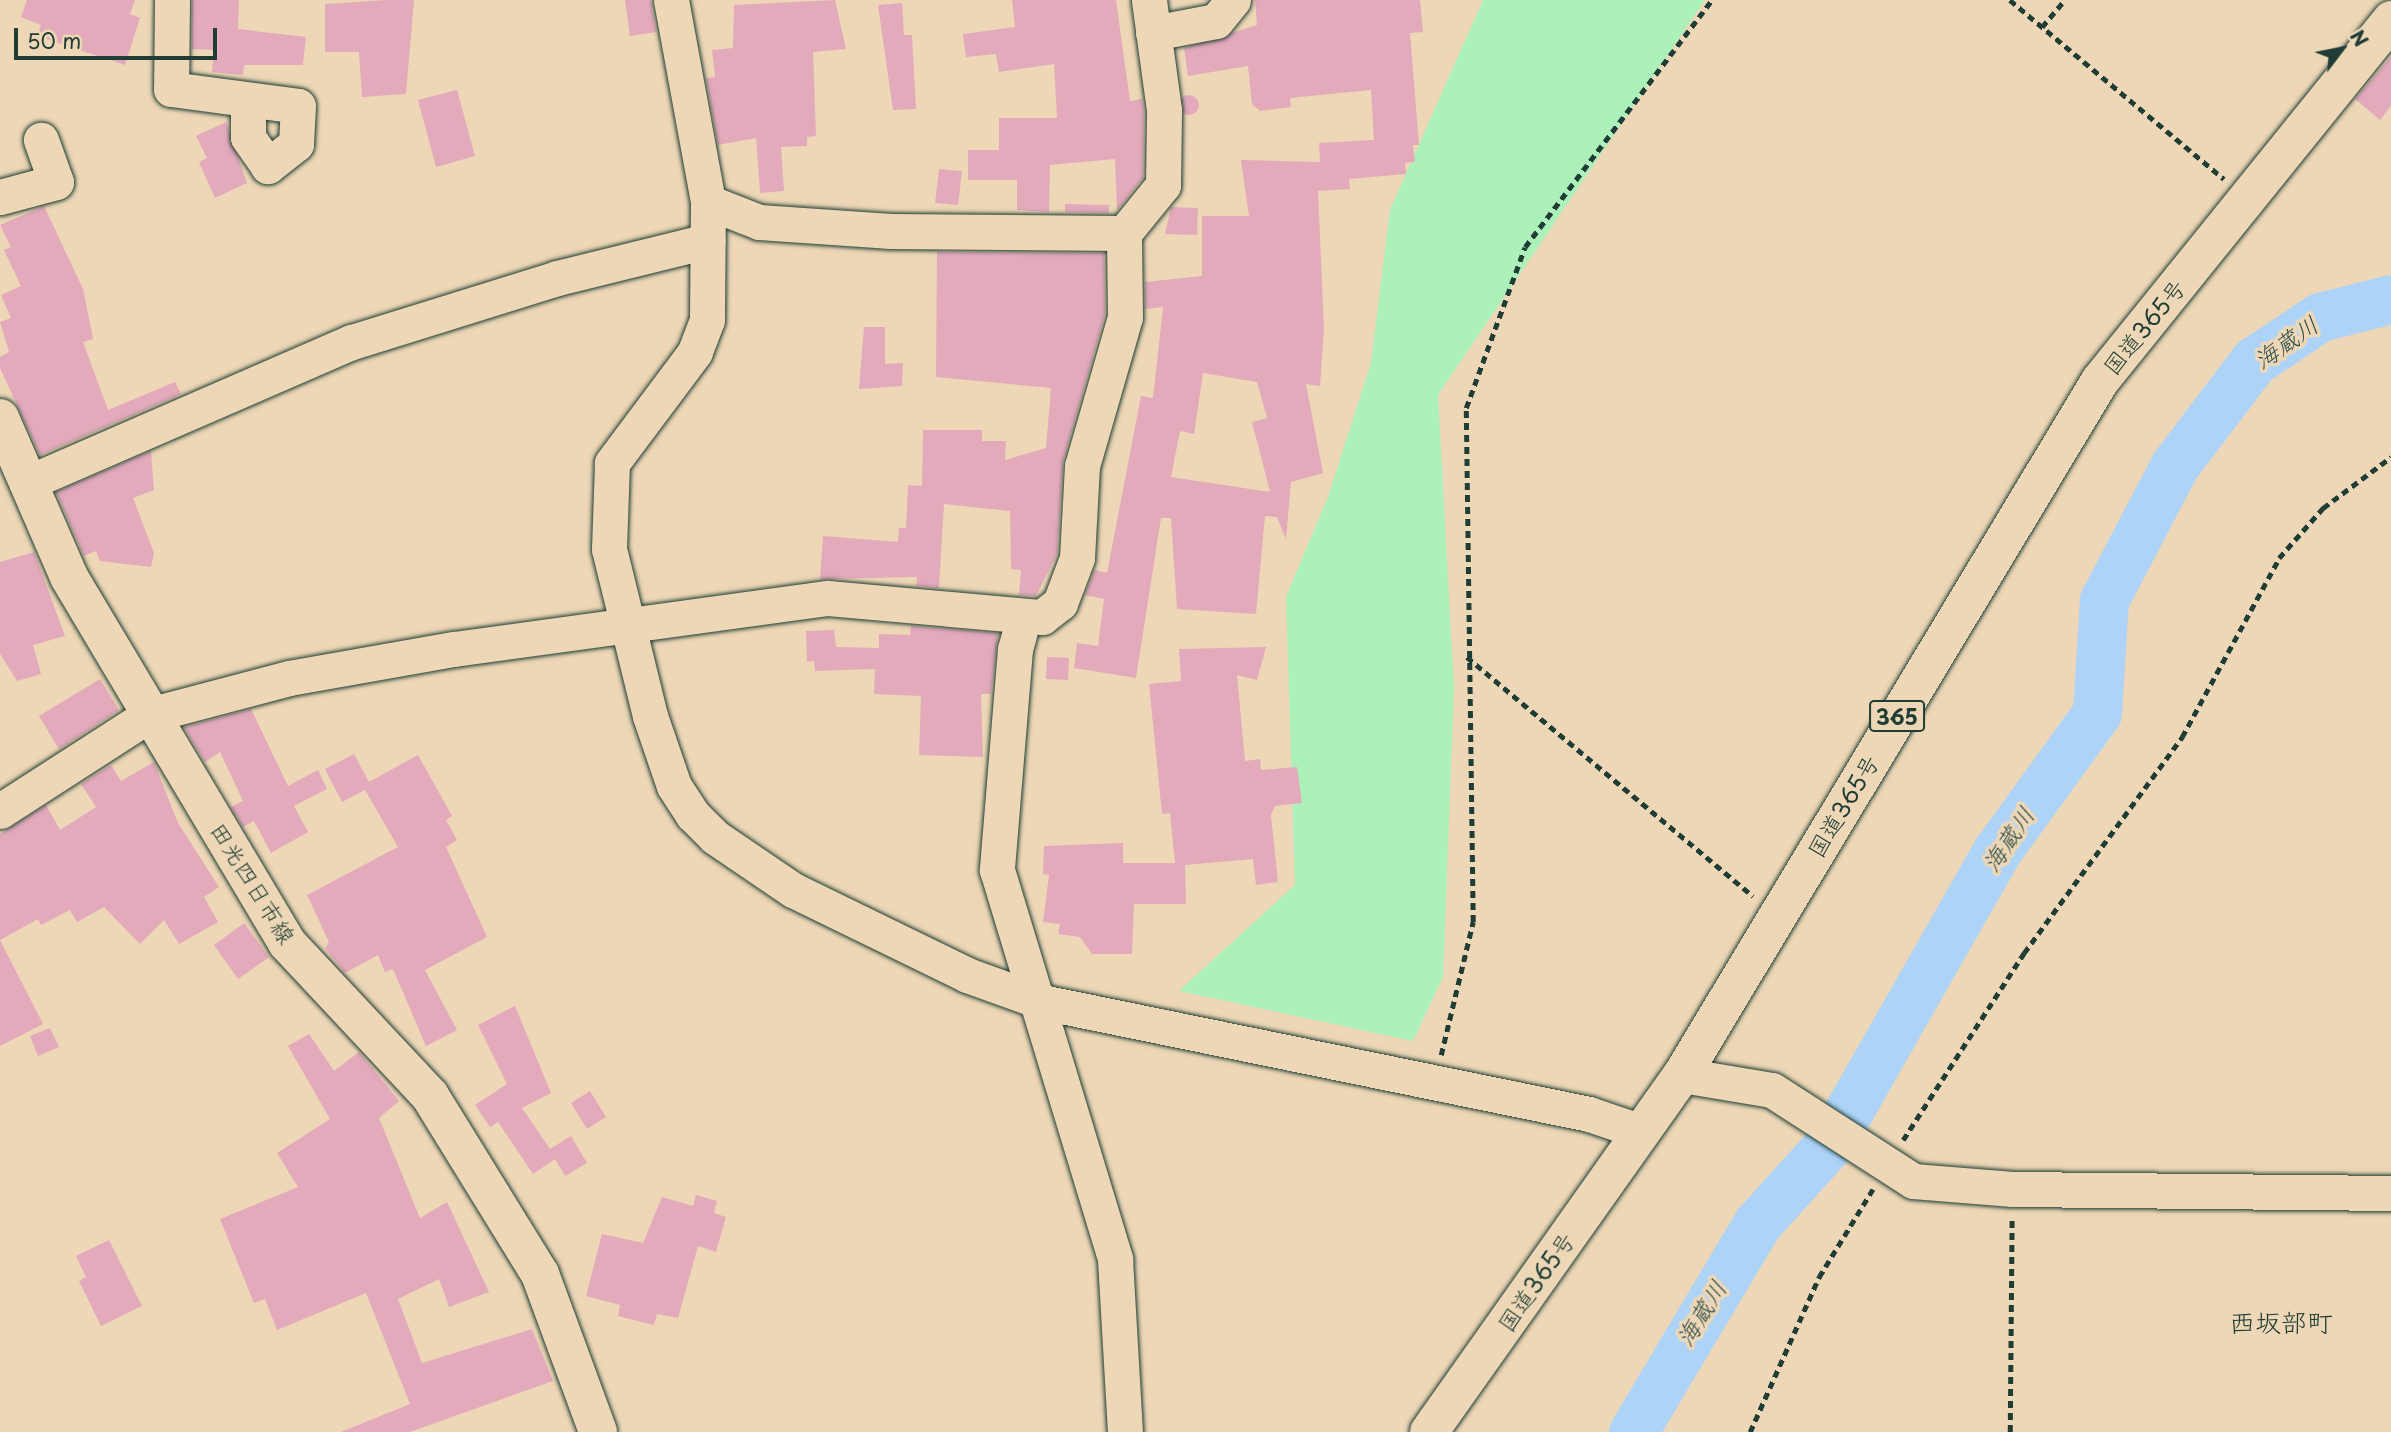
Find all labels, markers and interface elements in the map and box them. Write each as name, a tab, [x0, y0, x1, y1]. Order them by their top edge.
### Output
scale bar	[18, 14, 220, 58]
north arrow	[2307, 14, 2377, 84]
text: 50 m	[27, 24, 81, 56]
text: N	[2344, 24, 2376, 52]
street label: 国道365号	[2097, 274, 2191, 380]
water label: 海蔵川	[2248, 310, 2324, 374]
road number: 365	[1869, 698, 1925, 734]
street label: 国道365号	[1802, 750, 1884, 862]
water label: 海蔵川	[1976, 801, 2040, 877]
street label: 田光四日市線	[205, 817, 301, 949]
street label: 国道365号	[1492, 1227, 1580, 1337]
water label: 海蔵川	[1670, 1275, 1732, 1351]
district label: 西坂部町	[2229, 1306, 2333, 1338]

